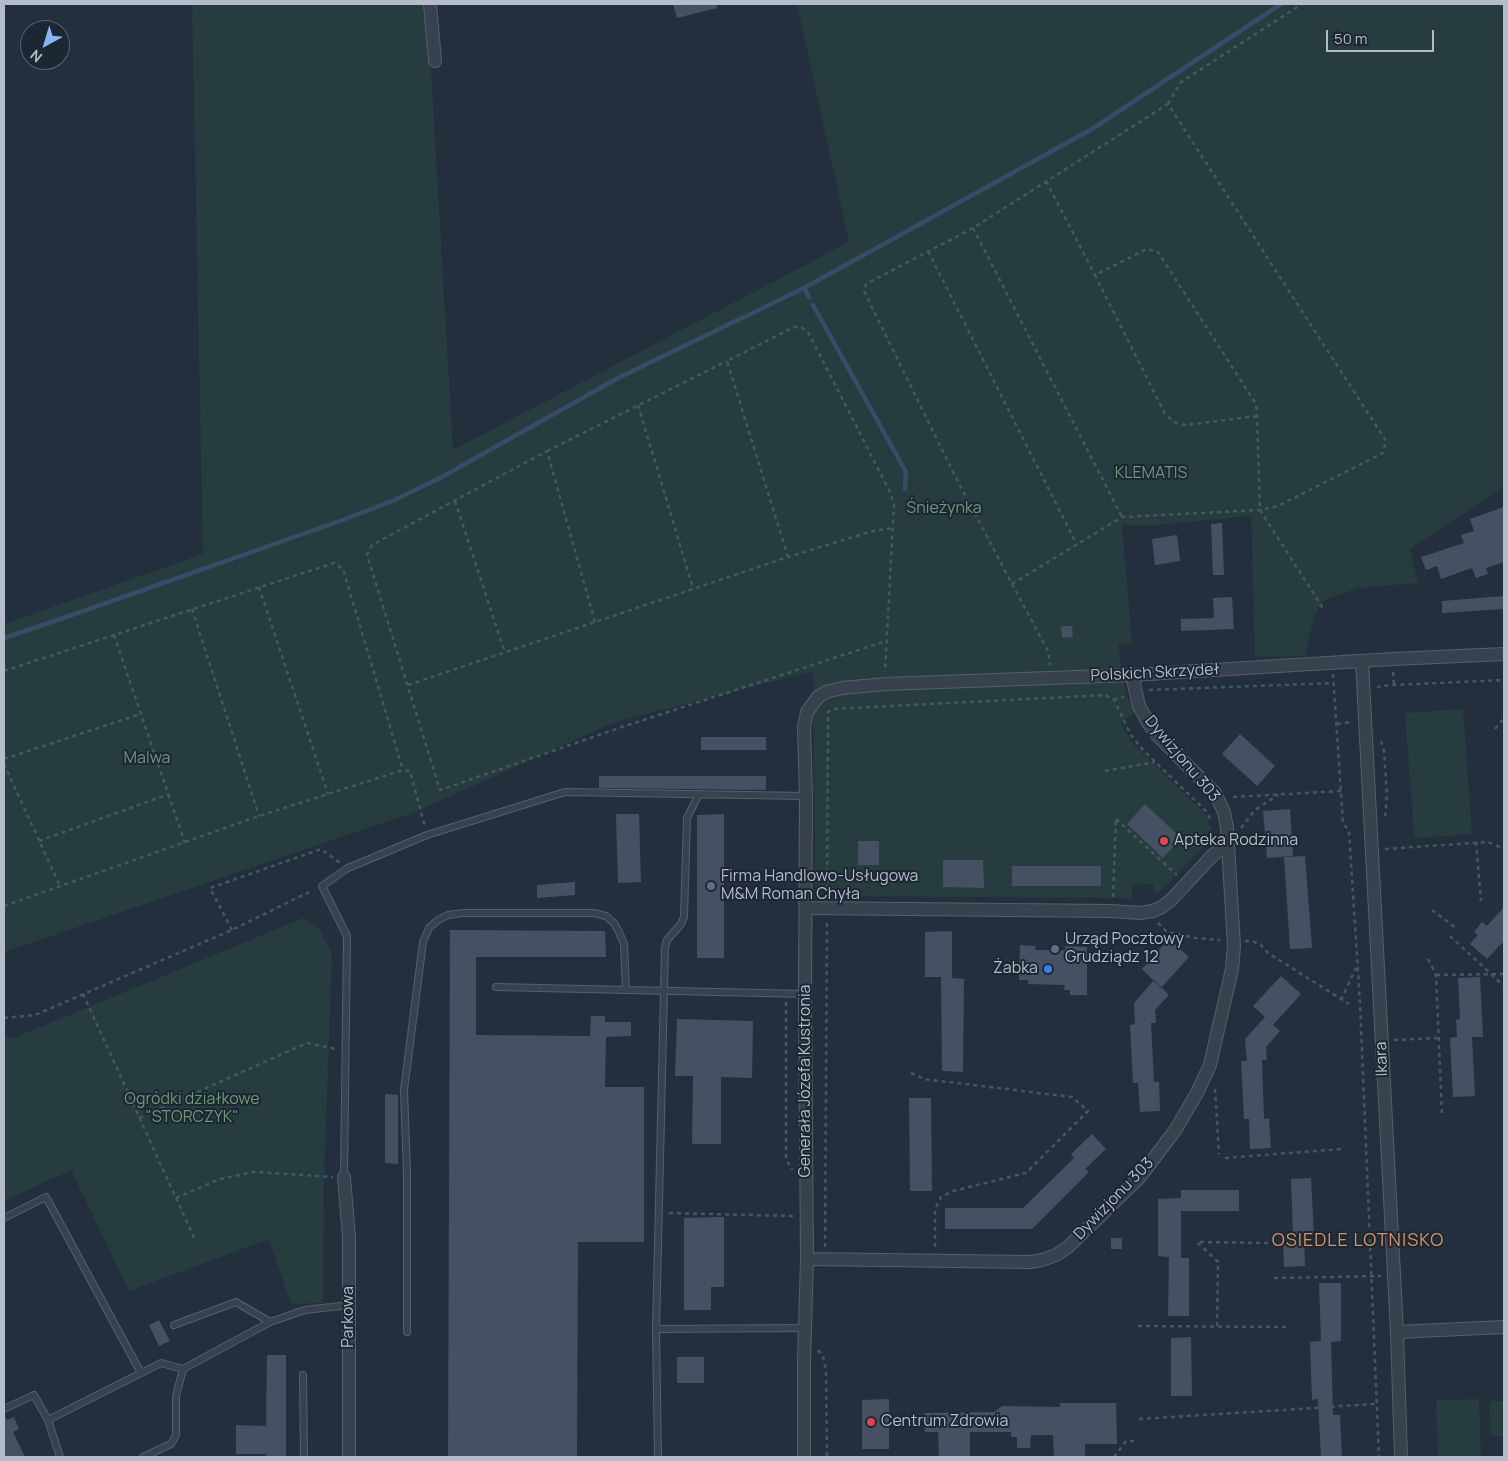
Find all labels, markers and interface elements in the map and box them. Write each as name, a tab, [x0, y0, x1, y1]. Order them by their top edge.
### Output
north arrow	[20, 20, 70, 70]
scale bar	[1328, 20, 1436, 52]
text: 50 m	[1334, 28, 1368, 49]
text: N	[26, 46, 46, 67]
park label: KLEMATIS	[1115, 464, 1187, 484]
park label: Śnieżynka	[906, 499, 982, 519]
street label: Polskich Skrzydeł	[1090, 660, 1220, 686]
street label: Dywizjonu 303	[1140, 712, 1224, 806]
park label: Malwa	[124, 749, 170, 769]
place label: Apteka Rodzinna	[1174, 831, 1298, 851]
marker: Apteka Rodzinna	[1158, 835, 1170, 847]
place label: Firma Handlowo-Usługowa M&M Roman Chyła	[721, 867, 918, 905]
marker: Firma Handlowo-Usługowa M&M Roman Chyła	[705, 880, 717, 892]
place label: Urząd Pocztowy Grudziądz 12	[1065, 930, 1184, 968]
marker: Urząd Pocztowy Grudziądz 12	[1049, 943, 1061, 955]
place label: Żabka	[993, 959, 1038, 979]
marker: Żabka	[1042, 963, 1054, 975]
street label: Generała Józefa Kustronia	[796, 984, 816, 1178]
street label: Ikara	[1372, 1041, 1392, 1077]
park label: Ogródki działkowe "STORCZYK"	[124, 1090, 260, 1128]
street label: Dywizjonu 303	[1070, 1154, 1158, 1244]
district label: OSIEDLE LOTNISKO	[1270, 1230, 1446, 1252]
street label: Parkowa	[339, 1286, 359, 1348]
place label: Centrum Zdrowia	[881, 1412, 1008, 1432]
marker: Centrum Zdrowia	[865, 1416, 877, 1428]

